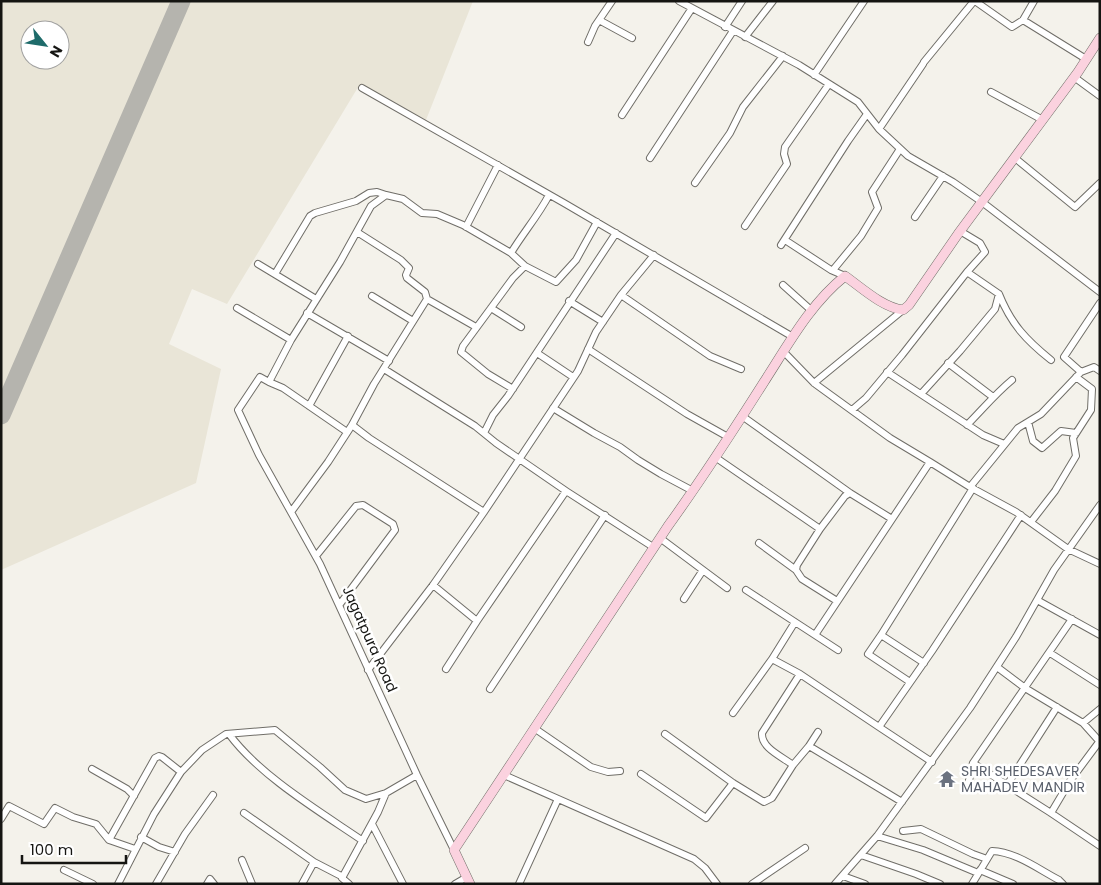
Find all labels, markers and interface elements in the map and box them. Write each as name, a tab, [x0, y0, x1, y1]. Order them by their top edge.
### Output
north arrow	[20, 20, 70, 70]
text: N	[45, 42, 68, 61]
street label: Jagatpura Road	[338, 583, 402, 695]
place label: SHRI SHEDESAVER MAHADEV MANDIR	[961, 761, 1085, 797]
temple icon: SHRI SHEDESAVER MAHADEV MANDIR	[937, 769, 957, 789]
scale bar	[22, 832, 126, 864]
text: 100 m	[30, 839, 73, 860]

